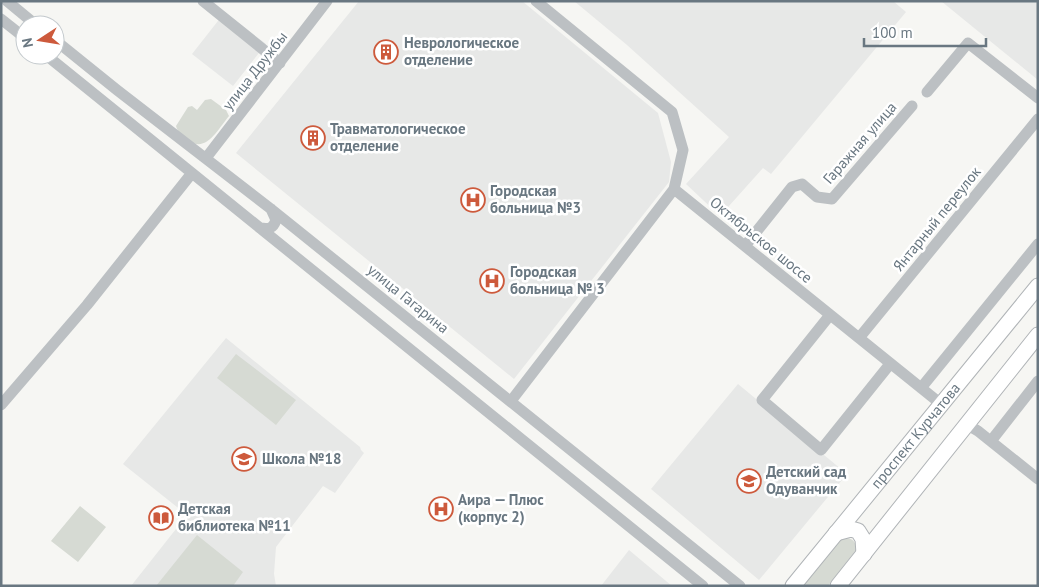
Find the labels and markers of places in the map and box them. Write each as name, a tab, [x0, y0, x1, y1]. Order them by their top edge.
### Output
place label: Неврологическое отделение	[404, 33, 520, 69]
building icon: Неврологическое отделение	[373, 39, 399, 65]
place label: Травматологическое отделение	[330, 119, 466, 155]
building icon: Травматологическое отделение	[300, 125, 326, 151]
place label: Городская больница №3	[490, 181, 581, 217]
hospital icon: Городская больница №3	[460, 187, 486, 213]
place label: Городская больница № 3	[510, 262, 605, 298]
hospital icon: Городская больница № 3	[479, 268, 505, 294]
school or university icon: Школа №18	[231, 446, 257, 472]
place label: Школа №18	[262, 449, 342, 468]
place label: Детский сад Одуванчик	[766, 462, 847, 498]
school or university icon: Детский сад Одуванчик	[736, 468, 762, 494]
place label: Аира — Плюс (корпус 2)	[458, 490, 544, 526]
hospital icon: Аира — Плюс (корпус 2)	[428, 496, 454, 522]
place label: Детская библиотека №11	[178, 499, 291, 535]
library icon: Детская библиотека №11	[148, 505, 174, 531]

